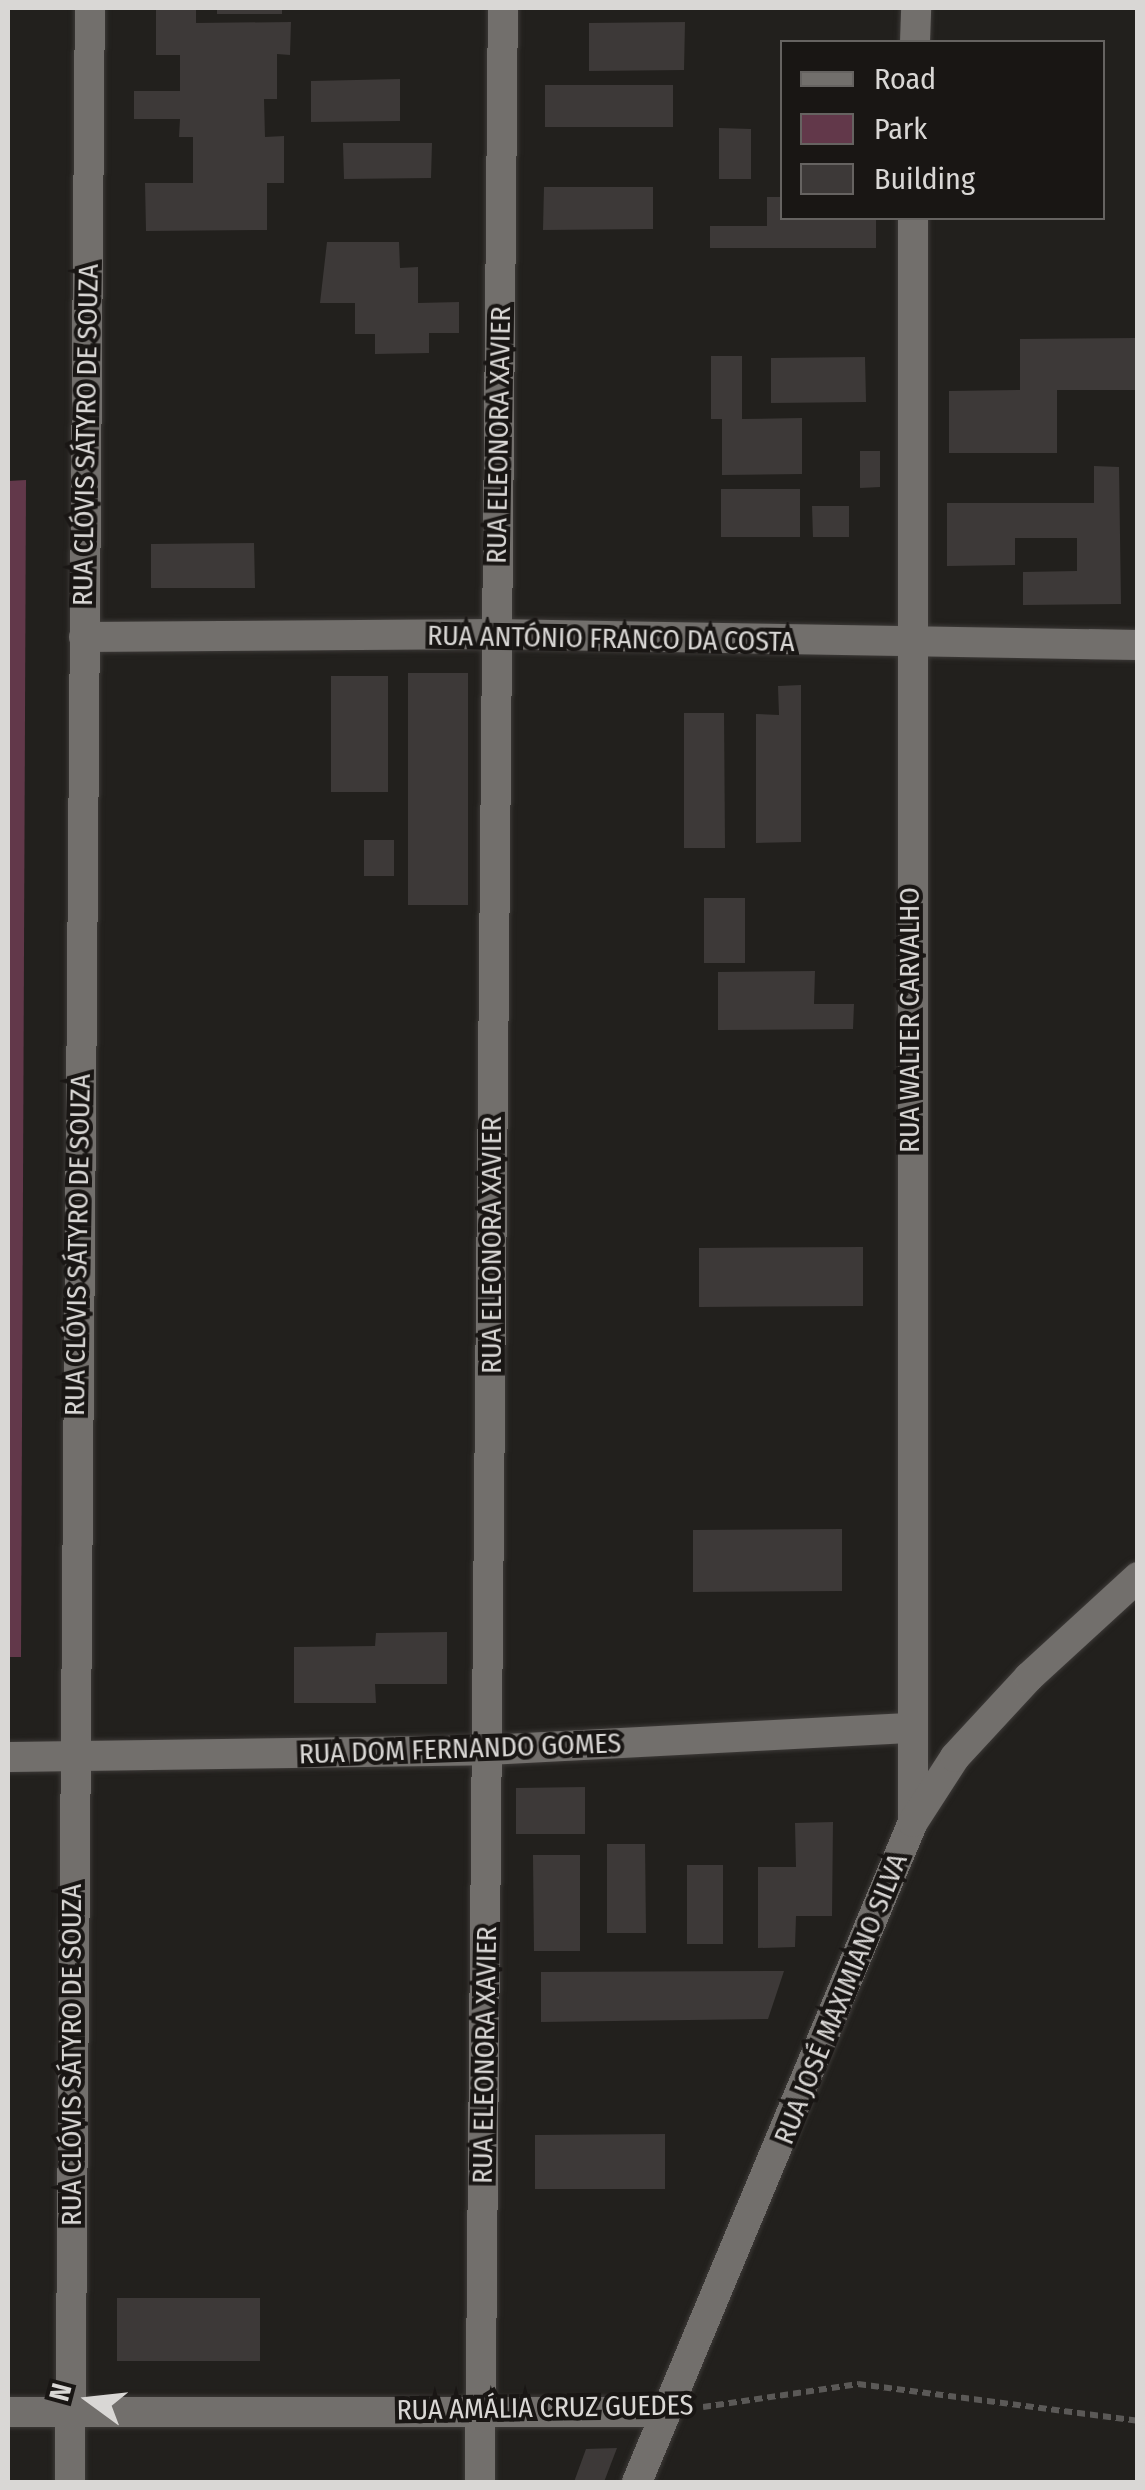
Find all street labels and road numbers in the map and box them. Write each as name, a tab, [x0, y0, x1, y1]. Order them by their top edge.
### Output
street label: RUA CLÓVIS SÁTYRO DE SOUZA	[66, 264, 106, 606]
street label: RUA ELEONORA XAVIER	[480, 306, 518, 564]
street label: RUA ANTÓNIO FRANCO DA COSTA	[427, 619, 795, 659]
street label: RUA WALTER CARVALHO	[893, 887, 927, 1153]
street label: RUA CLÓVIS SÁTYRO DE SOUZA	[58, 1074, 98, 1416]
street label: RUA ELEONORA XAVIER	[475, 1116, 509, 1374]
street label: RUA DOM FERNANDO GOMES	[298, 1727, 622, 1771]
street label: RUA JOSÉ MAXIMIANO SILVA	[767, 1849, 915, 2149]
street label: RUA CLÓVIS SÁTYRO DE SOUZA	[55, 1884, 89, 2226]
street label: RUA ELEONORA XAVIER	[466, 1926, 504, 2184]
street label: RUA AMÁLIA CRUZ GUEDES	[396, 2389, 694, 2427]

